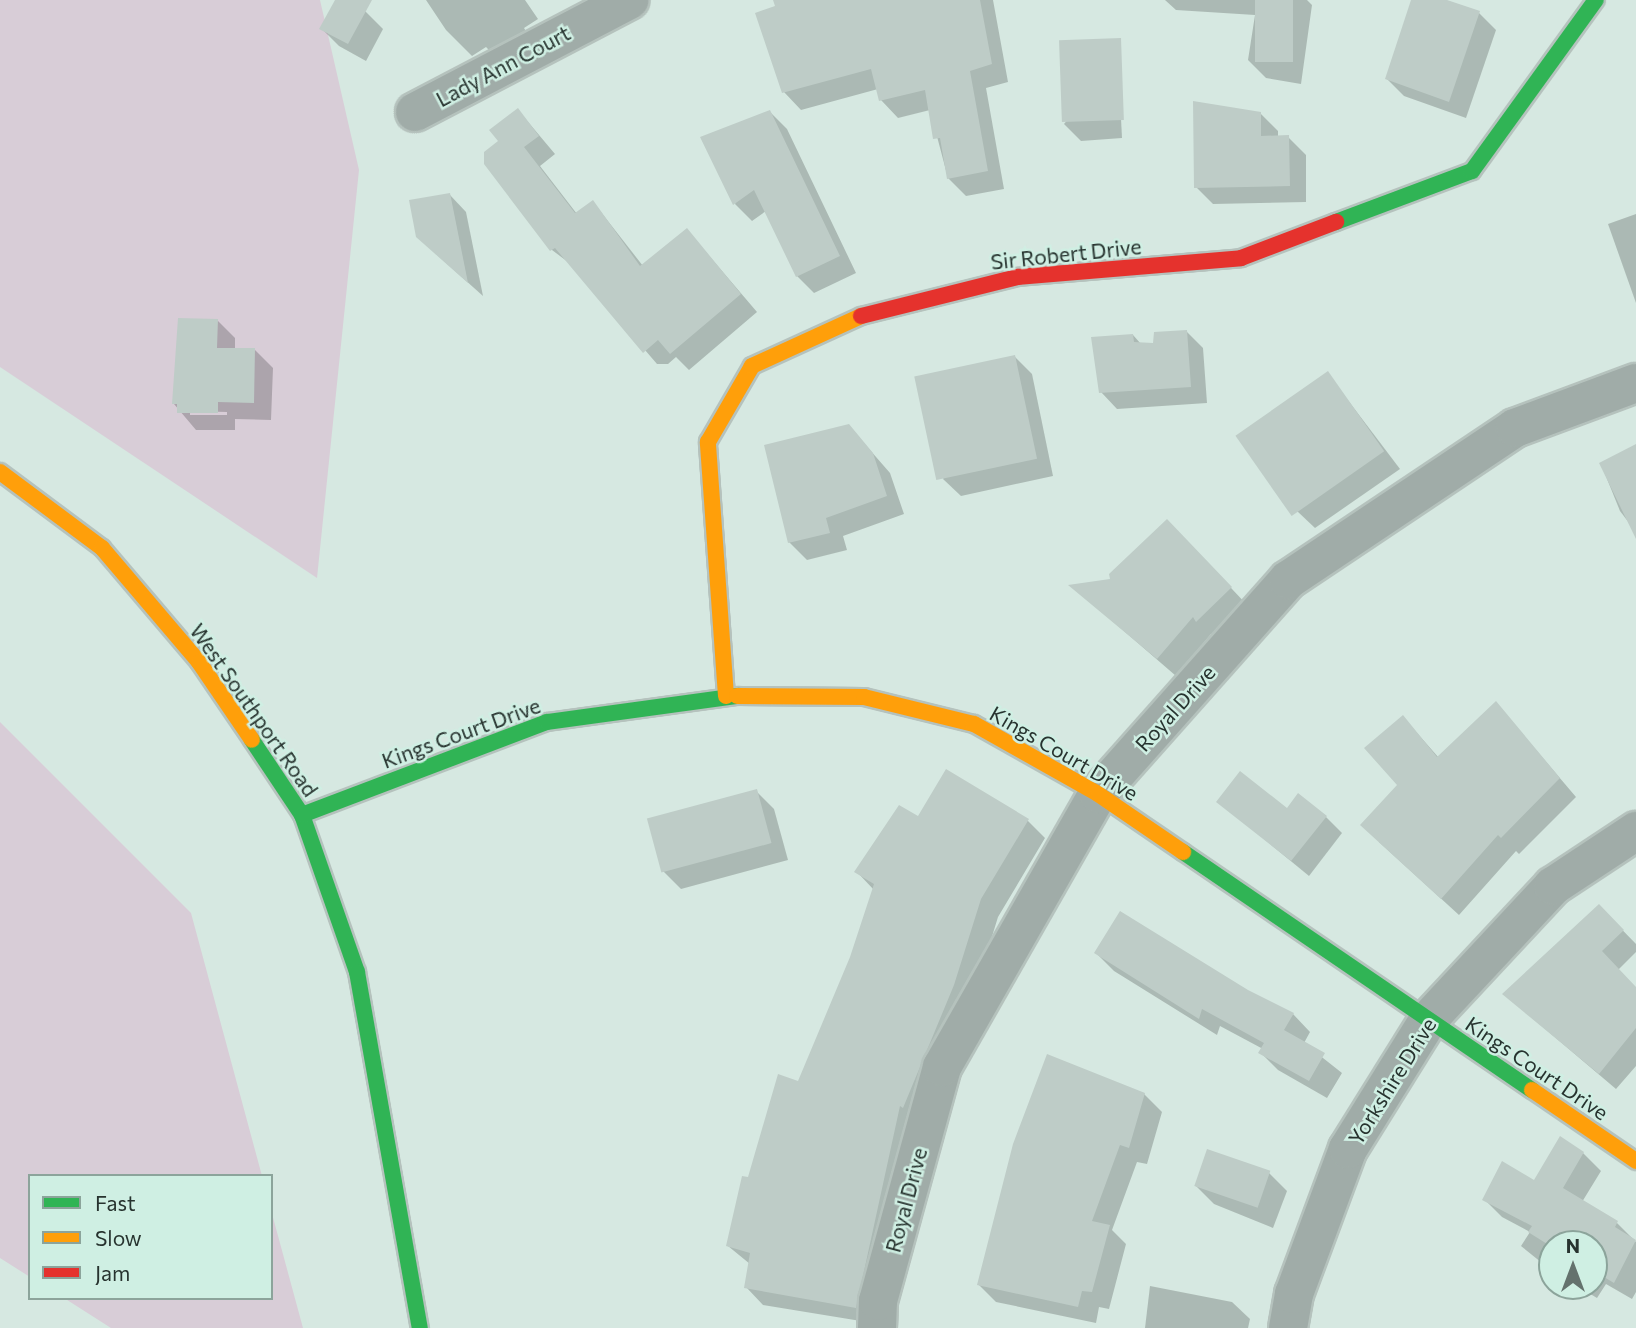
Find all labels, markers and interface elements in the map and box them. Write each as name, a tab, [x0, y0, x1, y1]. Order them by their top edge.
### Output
street label: Lady Ann Court	[432, 20, 574, 112]
street label: Sir Robert Drive	[989, 234, 1143, 274]
street label: West Southport Road	[185, 619, 323, 801]
street label: Royal Drive	[1130, 660, 1220, 756]
street label: Kings Court Drive	[378, 693, 544, 773]
street label: Kings Court Drive	[985, 700, 1143, 806]
street label: Kings Court Drive	[1461, 1011, 1613, 1125]
street label: Yorkshire Drive	[1343, 1013, 1441, 1149]
street label: Royal Drive	[880, 1145, 932, 1255]
legend	[28, 1174, 273, 1300]
text: Fast	[95, 1190, 136, 1215]
text: Slow	[95, 1225, 142, 1250]
north arrow	[1538, 1230, 1608, 1300]
text: N	[1566, 1234, 1580, 1257]
text: Jam	[95, 1260, 130, 1285]

